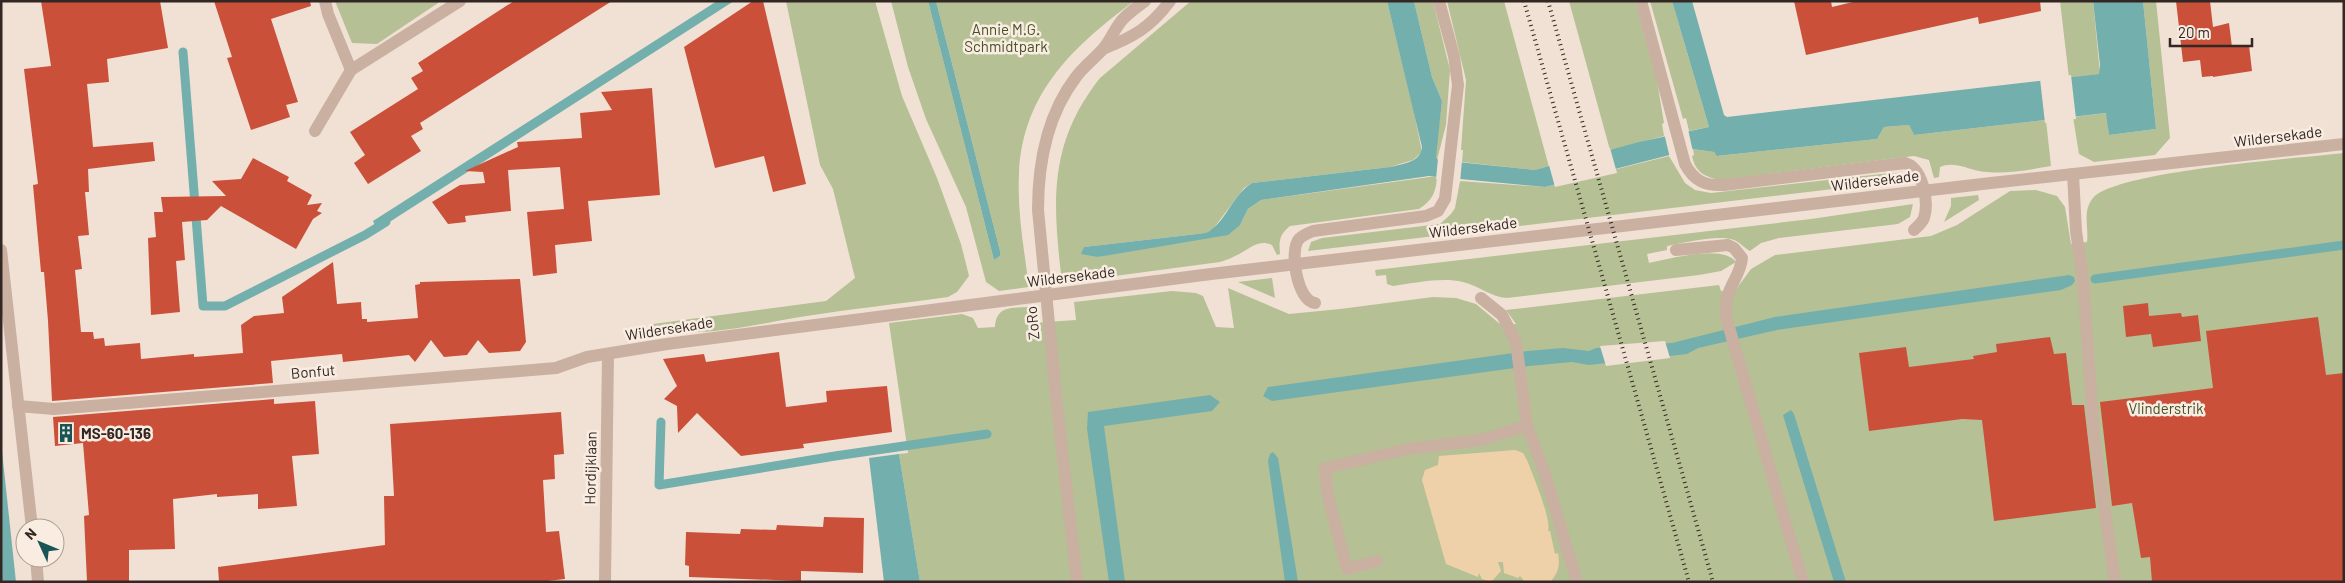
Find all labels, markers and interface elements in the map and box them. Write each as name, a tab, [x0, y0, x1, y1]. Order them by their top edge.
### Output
scale bar	[2170, 15, 2252, 47]
park label: Annie M.G. Schmidtpark	[964, 20, 1048, 55]
text: 20 m	[2178, 23, 2210, 41]
street label: Wildersekade	[2233, 122, 2323, 150]
street label: Wildersekade	[1830, 166, 1920, 194]
street label: Wildersekade	[1428, 213, 1518, 241]
street label: Wildersekade	[1026, 262, 1116, 290]
street label: ZoRo	[1022, 305, 1042, 341]
street label: Wildersekade	[624, 312, 714, 344]
street label: Bonfut	[290, 360, 336, 382]
park label: Vlinderstrik	[2128, 399, 2204, 417]
building icon: MS-60-136	[55, 422, 77, 444]
place label: MS-60-136	[81, 424, 151, 442]
street label: Hordijklaan	[580, 431, 600, 505]
north arrow	[15, 518, 65, 568]
text: N	[21, 524, 40, 543]

